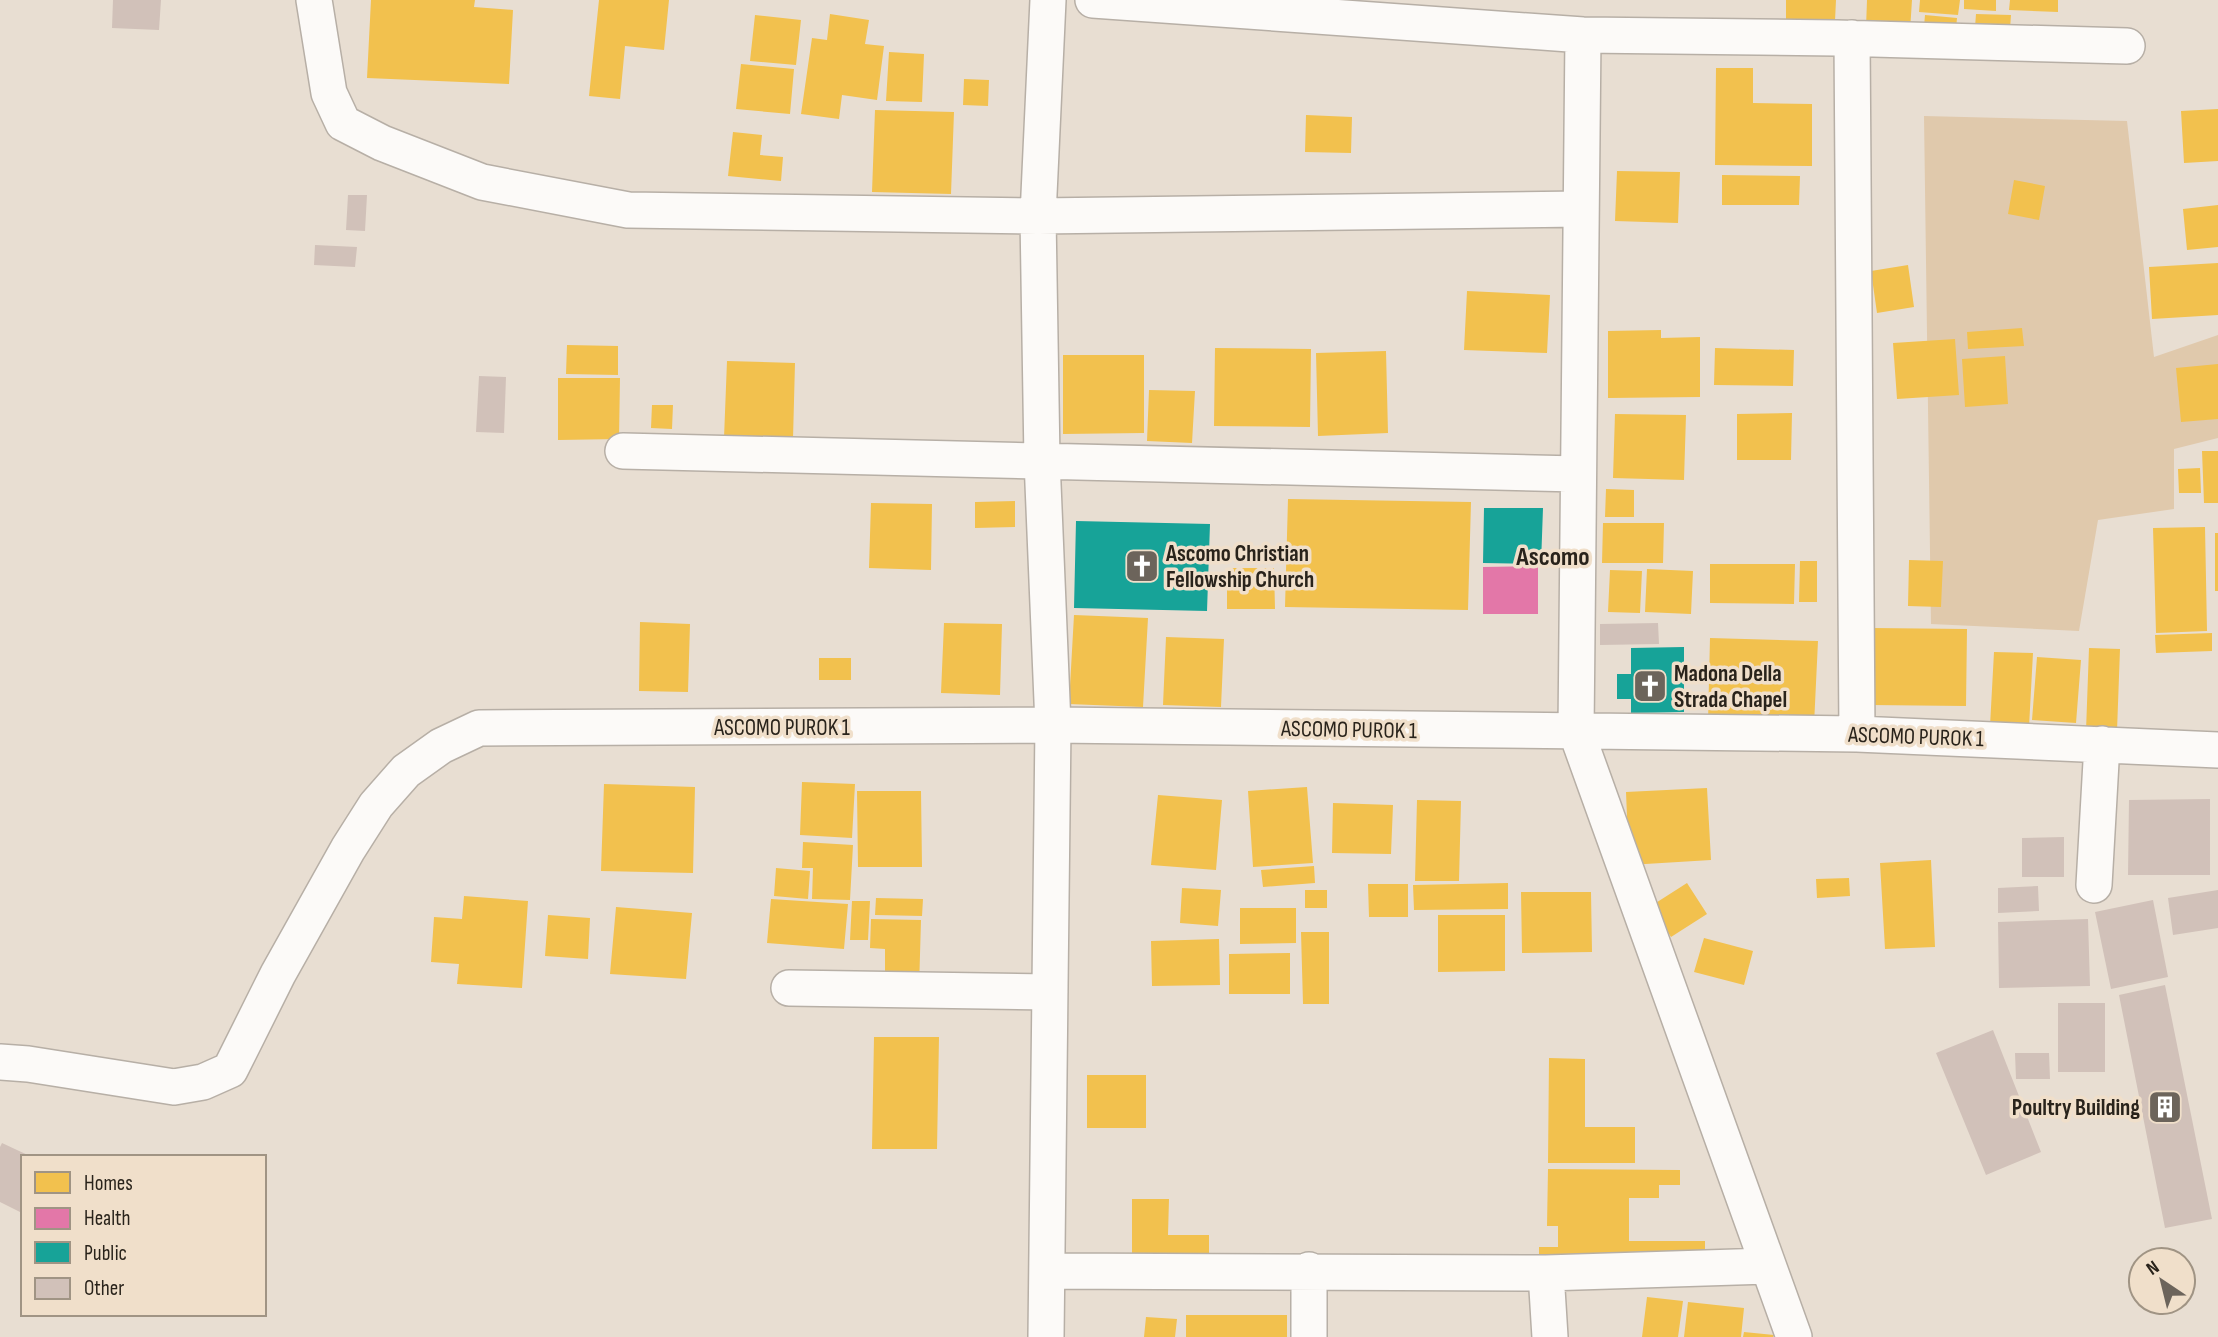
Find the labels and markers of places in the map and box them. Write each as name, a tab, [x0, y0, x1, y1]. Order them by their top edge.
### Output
place label: Ascomo Christian Fellowship Church	[1165, 540, 1314, 594]
church icon: Ascomo Christian Fellowship Church	[1123, 547, 1161, 585]
place label: Madona Della Strada Chapel	[1674, 660, 1787, 714]
church icon: Madona Della Strada Chapel	[1631, 667, 1669, 705]
building icon: Poultry Building	[2146, 1088, 2184, 1126]
place label: Poultry Building	[2012, 1094, 2140, 1122]

